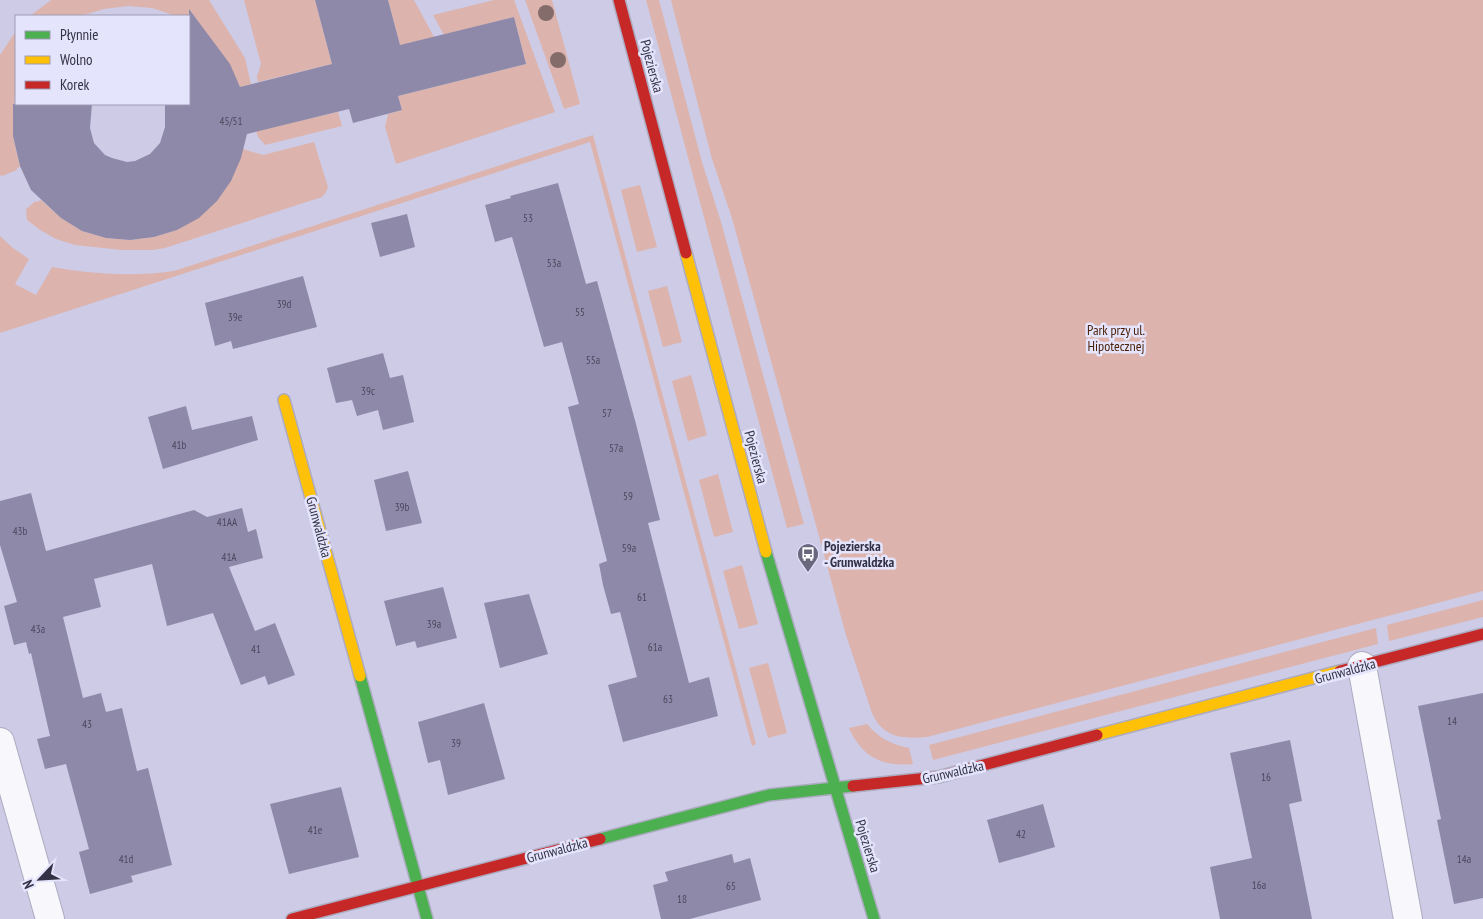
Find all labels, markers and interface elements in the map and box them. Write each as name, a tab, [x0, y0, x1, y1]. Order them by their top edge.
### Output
legend	[15, 15, 190, 105]
text: Płynnie	[60, 25, 99, 44]
street label: Pojezierska	[636, 38, 668, 94]
text: Wolno	[60, 50, 93, 69]
text: Korek	[60, 75, 90, 94]
house number: 45/51	[219, 114, 243, 128]
house number: 53	[523, 211, 533, 225]
house number: 53a	[547, 256, 561, 270]
house number: 39d	[277, 297, 292, 311]
house number: 55	[575, 305, 585, 319]
house number: 39e	[228, 310, 243, 324]
park label: Park przy ul. Hipotecznej	[1087, 321, 1145, 355]
house number: 55a	[586, 353, 600, 367]
house number: 39c	[361, 384, 375, 398]
house number: 57	[602, 406, 612, 420]
street label: Pojezierska	[740, 429, 772, 485]
house number: 41b	[172, 438, 187, 452]
house number: 57a	[609, 441, 623, 455]
house number: 59	[623, 489, 633, 503]
street label: Grunwaldzka	[302, 495, 336, 559]
house number: 39b	[395, 500, 410, 514]
house number: 41AA	[217, 515, 238, 529]
house number: 43b	[13, 524, 28, 538]
place label: Pojezierska - Grunwaldzka	[824, 537, 894, 571]
house number: 59a	[622, 541, 636, 555]
bus stop icon: Pojezierska - Grunwaldzka	[796, 542, 820, 573]
house number: 41A	[221, 550, 237, 564]
house number: 61	[637, 590, 647, 604]
house number: 39a	[427, 617, 441, 631]
house number: 43a	[31, 622, 45, 636]
house number: 61a	[648, 640, 662, 654]
house number: 41	[251, 642, 261, 656]
street label: Grunwaldzka	[1313, 654, 1377, 688]
house number: 63	[663, 692, 673, 706]
house number: 14	[1447, 714, 1457, 728]
house number: 43	[82, 717, 92, 731]
house number: 39	[451, 736, 461, 750]
street label: Grunwaldzka	[921, 756, 985, 788]
house number: 16	[1261, 770, 1271, 784]
street label: Pojezierska	[851, 817, 885, 875]
house number: 41e	[308, 823, 323, 837]
house number: 42	[1016, 827, 1026, 841]
street label: Grunwaldzka	[525, 833, 589, 867]
house number: 41d	[119, 852, 134, 866]
house number: 14a	[1457, 852, 1471, 866]
north arrow	[15, 854, 65, 904]
text: N	[18, 877, 38, 892]
house number: 16a	[1252, 878, 1266, 892]
house number: 65	[726, 879, 736, 893]
house number: 18	[677, 892, 687, 906]

